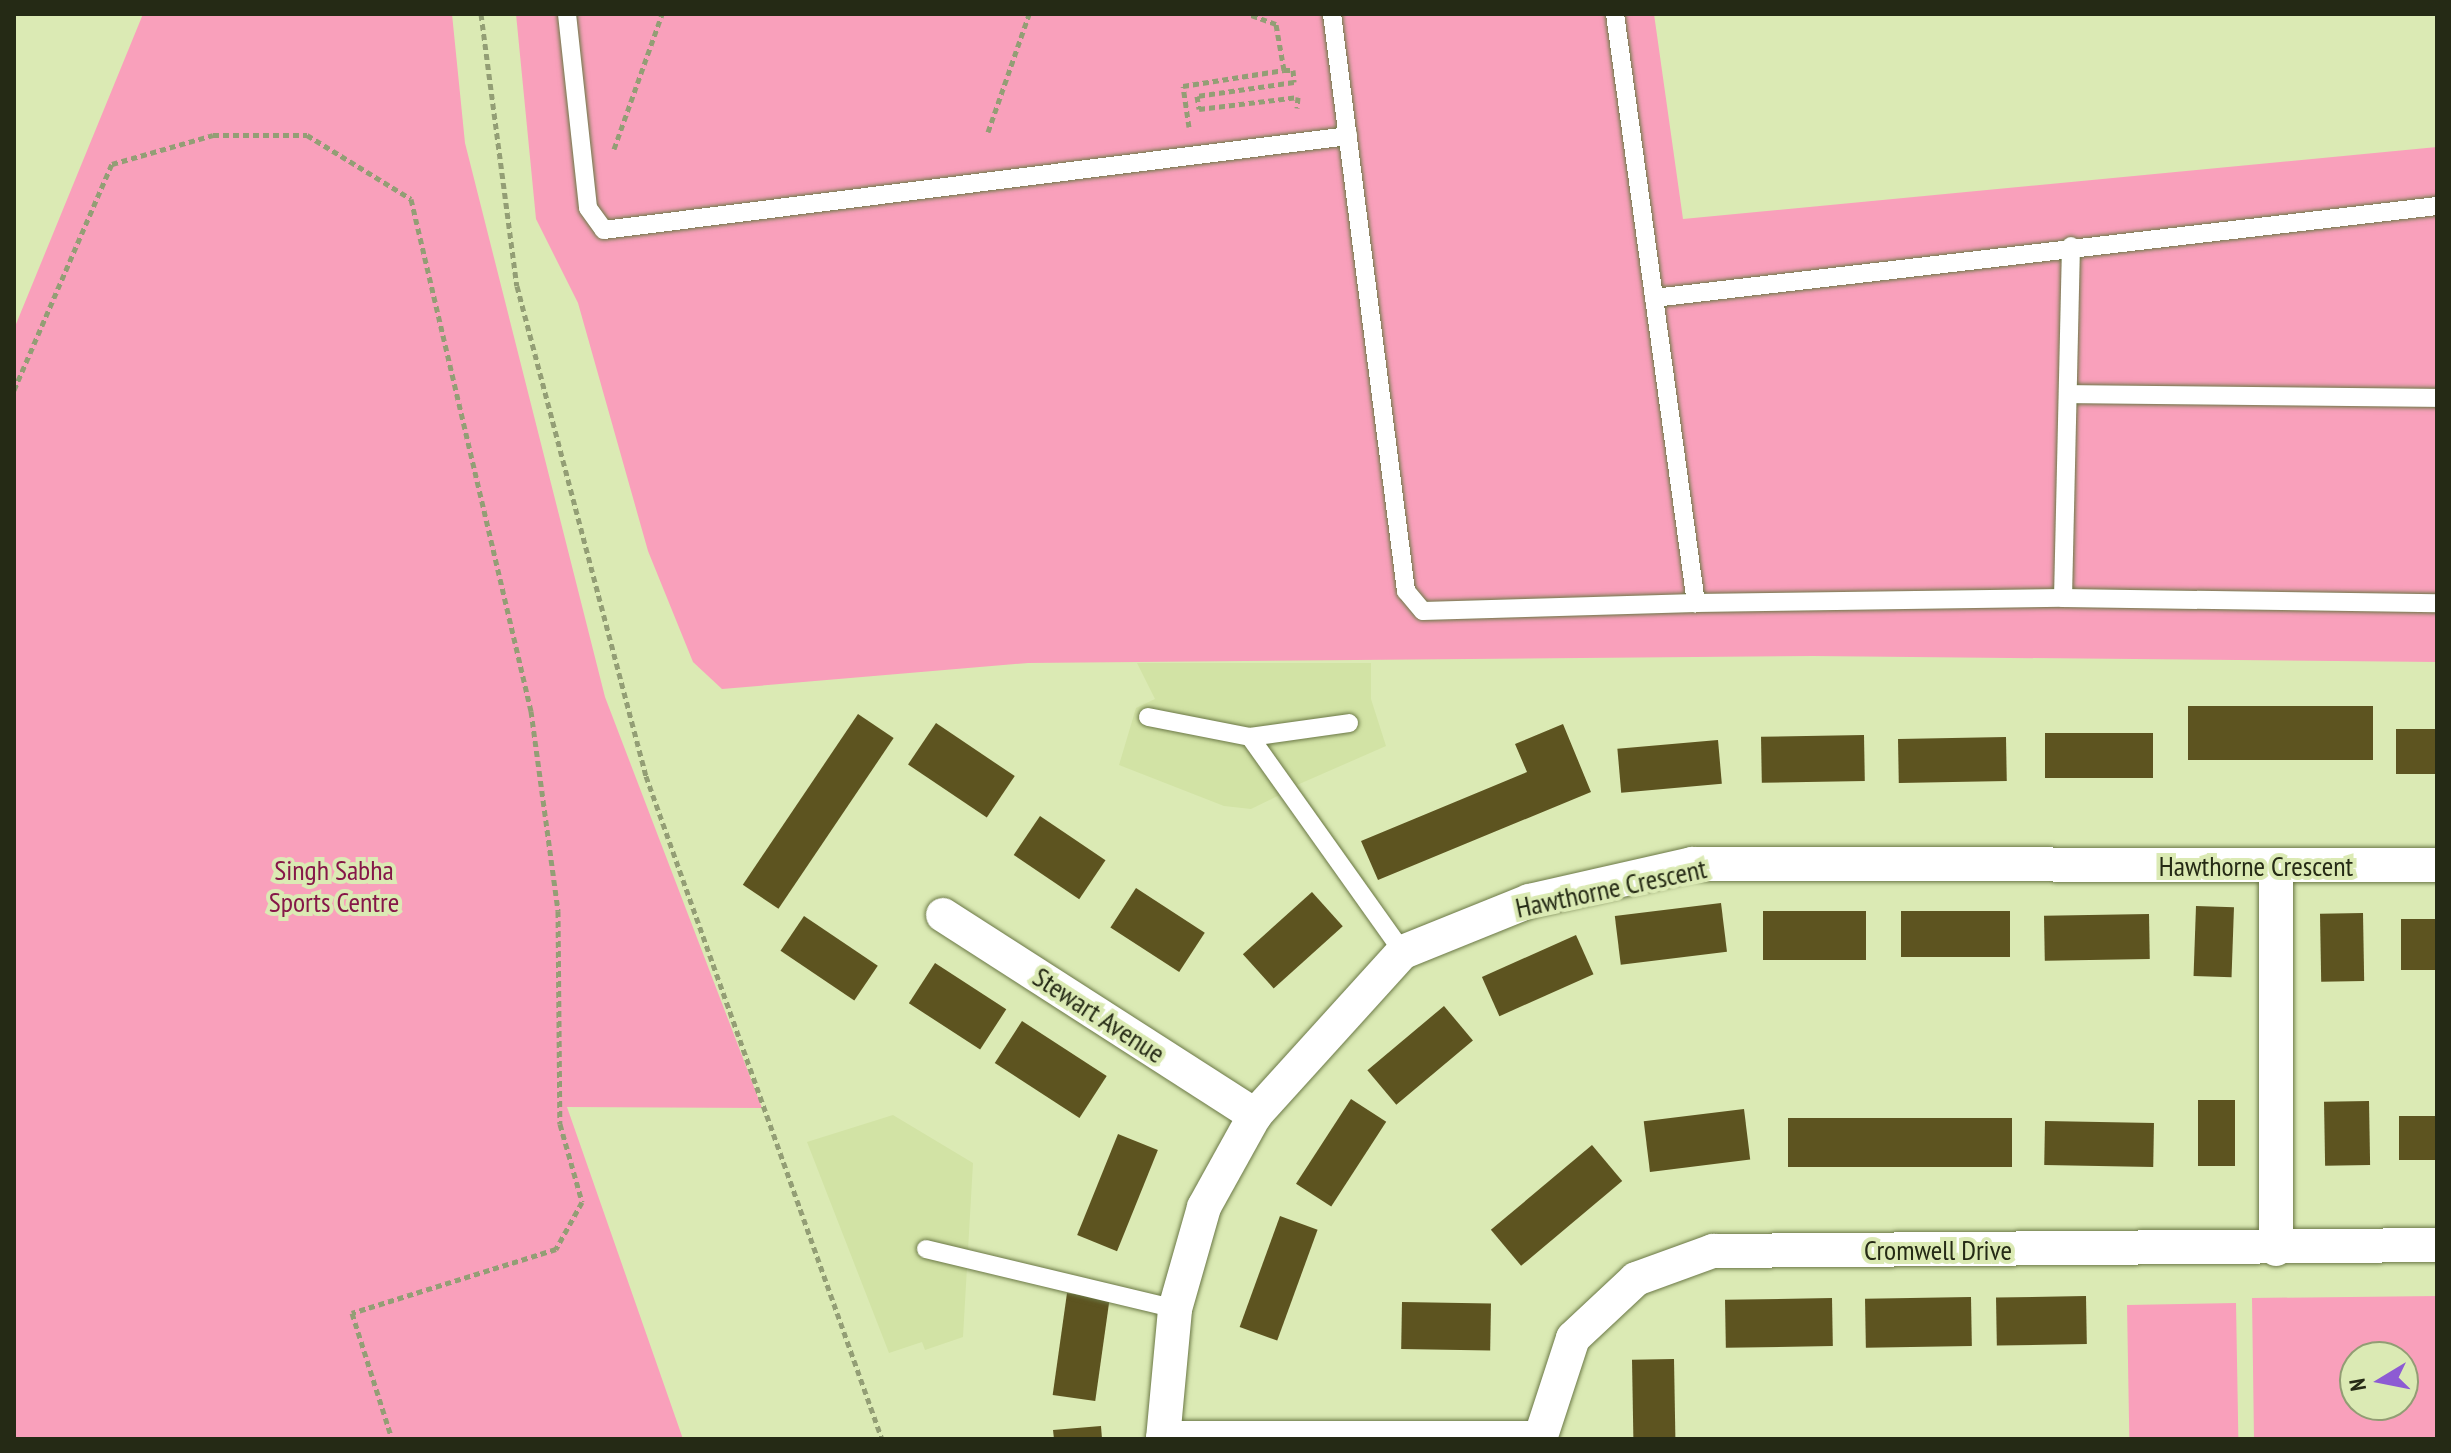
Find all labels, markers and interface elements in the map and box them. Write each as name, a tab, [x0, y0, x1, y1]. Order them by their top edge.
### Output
street label: Hawthorne Crescent	[2159, 849, 2353, 883]
street label: Hawthorne Crescent	[1512, 851, 1710, 925]
park label: Singh Sabha Sports Centre	[269, 853, 399, 919]
street label: Stewart Avenue	[1026, 960, 1172, 1070]
street label: Cromwell Drive	[1864, 1233, 2012, 1267]
north arrow	[2339, 1341, 2419, 1421]
text: N	[2343, 1377, 2372, 1393]

